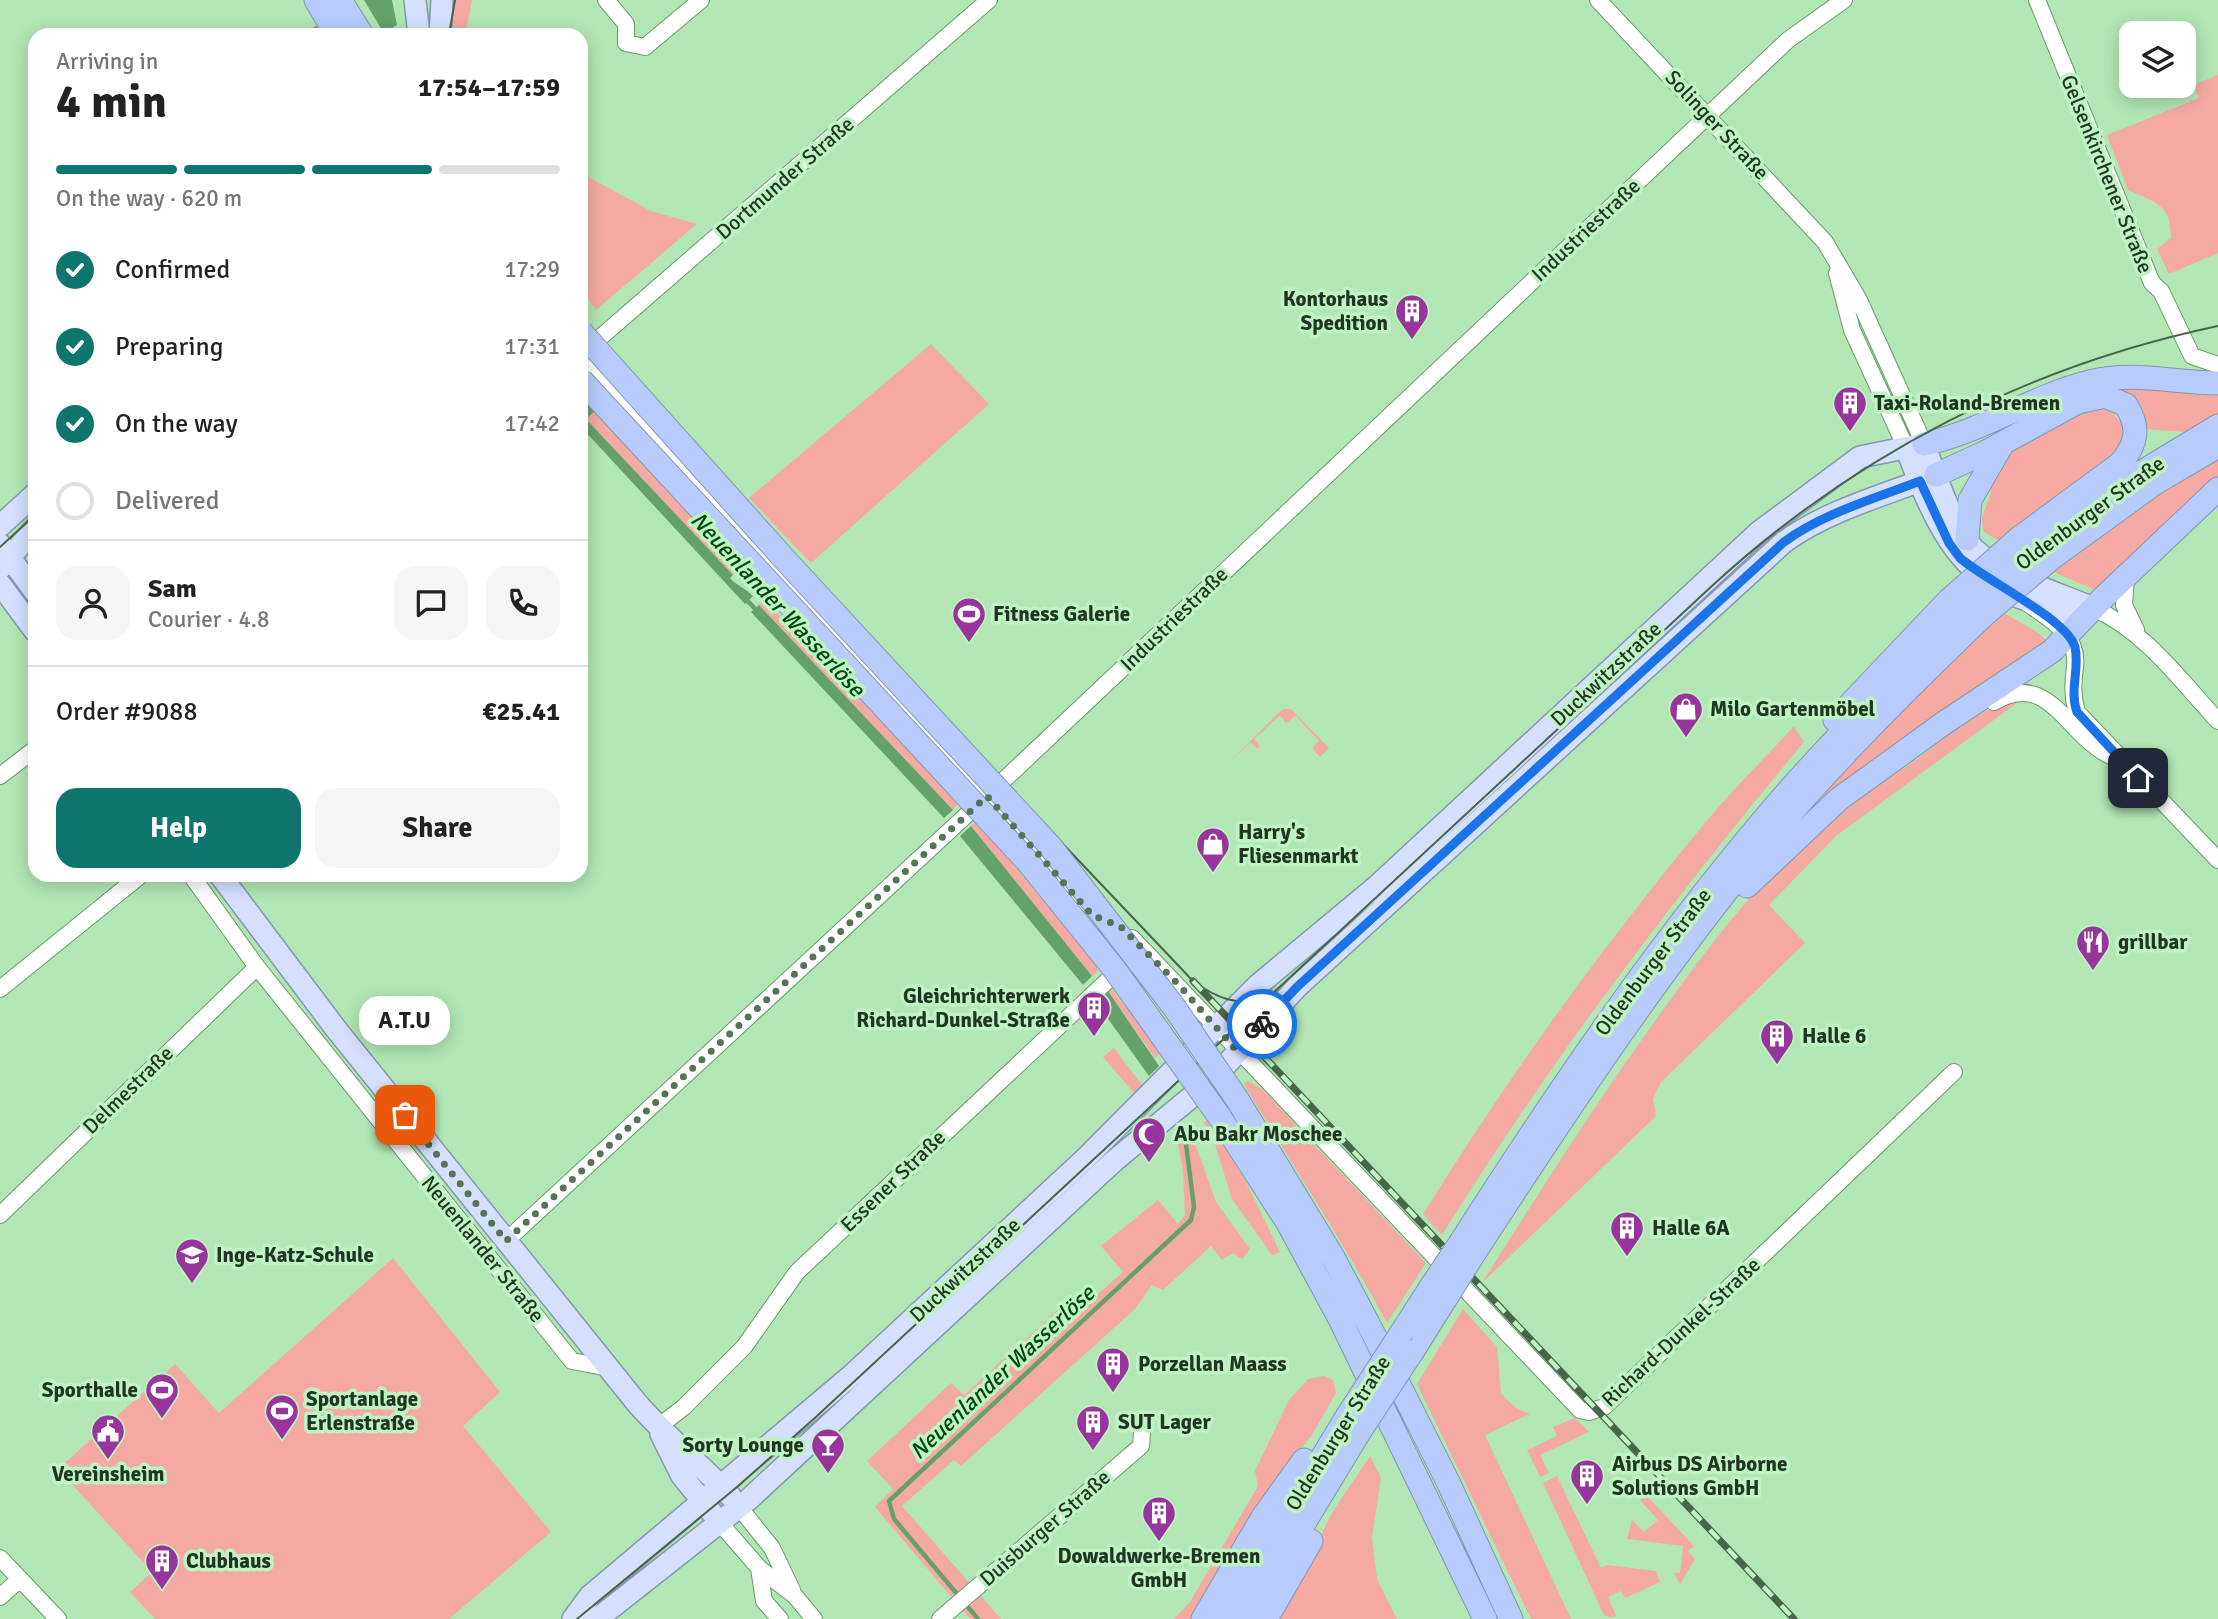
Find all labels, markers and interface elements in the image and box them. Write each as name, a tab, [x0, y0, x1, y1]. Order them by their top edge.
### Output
map controls	[2119, 21, 2196, 98]
button: layers	[2119, 21, 2196, 98]
text: Arriving in	[56, 47, 158, 76]
street label: Solinger Straße	[1660, 65, 1774, 185]
street label: Gelsenkirchener Straße	[2055, 71, 2159, 277]
text: 17:54–17:59	[418, 72, 560, 104]
text: 4 min	[56, 74, 167, 130]
street label: Dortmunder Straße	[711, 111, 859, 245]
street label: Industriestraße	[1526, 173, 1646, 287]
text: On the way · 620 m	[56, 184, 242, 213]
icon: check	[56, 251, 94, 289]
text: Confirmed	[115, 254, 230, 286]
text: 17:29	[504, 255, 560, 284]
place label: Kontorhaus Spedition	[1283, 286, 1388, 336]
building icon: Kontorhaus Spedition	[1393, 292, 1431, 341]
icon: check	[56, 328, 94, 366]
text: Preparing	[115, 331, 223, 363]
text: 17:31	[504, 332, 560, 361]
building icon: Taxi-Roland-Bremen	[1831, 384, 1869, 433]
place label: Taxi-Roland-Bremen	[1874, 390, 2060, 416]
icon: check	[56, 405, 94, 443]
text: On the way	[115, 408, 238, 440]
text: 17:42	[504, 409, 560, 438]
street label: Oldenburger Straße	[2010, 450, 2170, 576]
text: Delivered	[115, 485, 220, 517]
water label: Neuenlander Wasserlöse	[684, 506, 872, 704]
street label: Industriestraße	[1115, 561, 1233, 677]
button: person	[56, 566, 130, 640]
button: chat	[394, 566, 468, 640]
button: phone	[486, 566, 560, 640]
text: Sam	[148, 573, 197, 605]
sports icon: Fitness Galerie	[950, 595, 988, 644]
place label: Fitness Galerie	[993, 601, 1130, 627]
text: Courier · 4.8	[148, 605, 269, 634]
street label: Duckwitzstraße	[1545, 616, 1667, 732]
shop icon: Milo Gartenmöbel	[1667, 690, 1705, 739]
text: Order #9088	[56, 696, 197, 728]
text: €25.41	[482, 696, 560, 728]
place label: Milo Gartenmöbel	[1710, 696, 1876, 722]
pin	[2108, 748, 2168, 808]
icon: home	[2119, 759, 2157, 797]
button: Help	[56, 788, 301, 868]
button: Share	[315, 788, 560, 868]
place label: Harry's Fliesenmarkt	[1238, 819, 1359, 869]
shop icon: Harry's Fliesenmarkt	[1194, 825, 1232, 874]
street label: Oldenburger Straße	[1589, 883, 1717, 1041]
restaurant icon: grillbar	[2074, 923, 2112, 972]
place label: grillbar	[2118, 929, 2188, 955]
place label: Gleichrichterwerk Richard-Dunkel-Straße	[856, 983, 1070, 1033]
building icon: Gleichrichterwerk Richard-Dunkel-Straße	[1075, 989, 1113, 1038]
courier	[1227, 989, 1297, 1059]
callout: A.T.U	[360, 996, 450, 1045]
icon: bike	[1243, 1005, 1281, 1043]
text: A.T.U	[378, 1006, 431, 1035]
building icon: Halle 6	[1758, 1017, 1796, 1066]
place label: Halle 6	[1802, 1023, 1866, 1049]
street label: Delmestraße	[77, 1040, 179, 1140]
pin	[375, 1085, 435, 1145]
icon: bag	[386, 1096, 424, 1134]
mosque icon: Abu Bakr Moschee	[1130, 1115, 1168, 1164]
place label: Abu Bakr Moschee	[1174, 1121, 1342, 1147]
street label: Essener Straße	[835, 1124, 951, 1238]
street label: Neuenlander Straße	[416, 1170, 550, 1328]
building icon: Halle 6A	[1608, 1209, 1646, 1258]
street label: Duckwitzstraße	[904, 1212, 1026, 1328]
place label: Halle 6A	[1652, 1215, 1730, 1241]
school or university icon: Inge-Katz-Schule	[173, 1236, 211, 1285]
place label: Inge-Katz-Schule	[216, 1242, 374, 1268]
street label: Richard-Dunkel-Straße	[1596, 1252, 1766, 1412]
water label: Neuenlander Wasserlöse	[904, 1278, 1102, 1466]
building icon: Porzellan Maass	[1094, 1345, 1132, 1394]
place label: Porzellan Maass	[1138, 1351, 1287, 1377]
street label: Oldenburger Straße	[1280, 1351, 1396, 1515]
sports icon: Sporthalle	[143, 1371, 181, 1420]
place label: Sporthalle	[42, 1377, 138, 1403]
place label: Sportanlage Erlenstraße	[306, 1386, 418, 1436]
sports icon: Sportanlage Erlenstraße	[263, 1392, 301, 1441]
building icon: SUT Lager	[1074, 1403, 1112, 1452]
place label: SUT Lager	[1118, 1409, 1212, 1435]
public building icon: Vereinsheim	[89, 1412, 127, 1461]
bar icon: Sorty Lounge	[809, 1426, 847, 1475]
place label: Sorty Lounge	[683, 1432, 804, 1458]
place label: Airbus DS Airborne Solutions GmbH	[1612, 1451, 1787, 1501]
building icon: Airbus DS Airborne Solutions GmbH	[1568, 1457, 1606, 1506]
place label: Vereinsheim	[52, 1461, 164, 1487]
street label: Duisburger Straße	[974, 1464, 1116, 1592]
building icon: Dowaldwerke-Bremen GmbH	[1140, 1494, 1178, 1543]
building icon: Clubhaus	[143, 1542, 181, 1591]
place label: Dowaldwerke-Bremen GmbH	[1058, 1543, 1260, 1593]
place label: Clubhaus	[186, 1548, 271, 1574]

